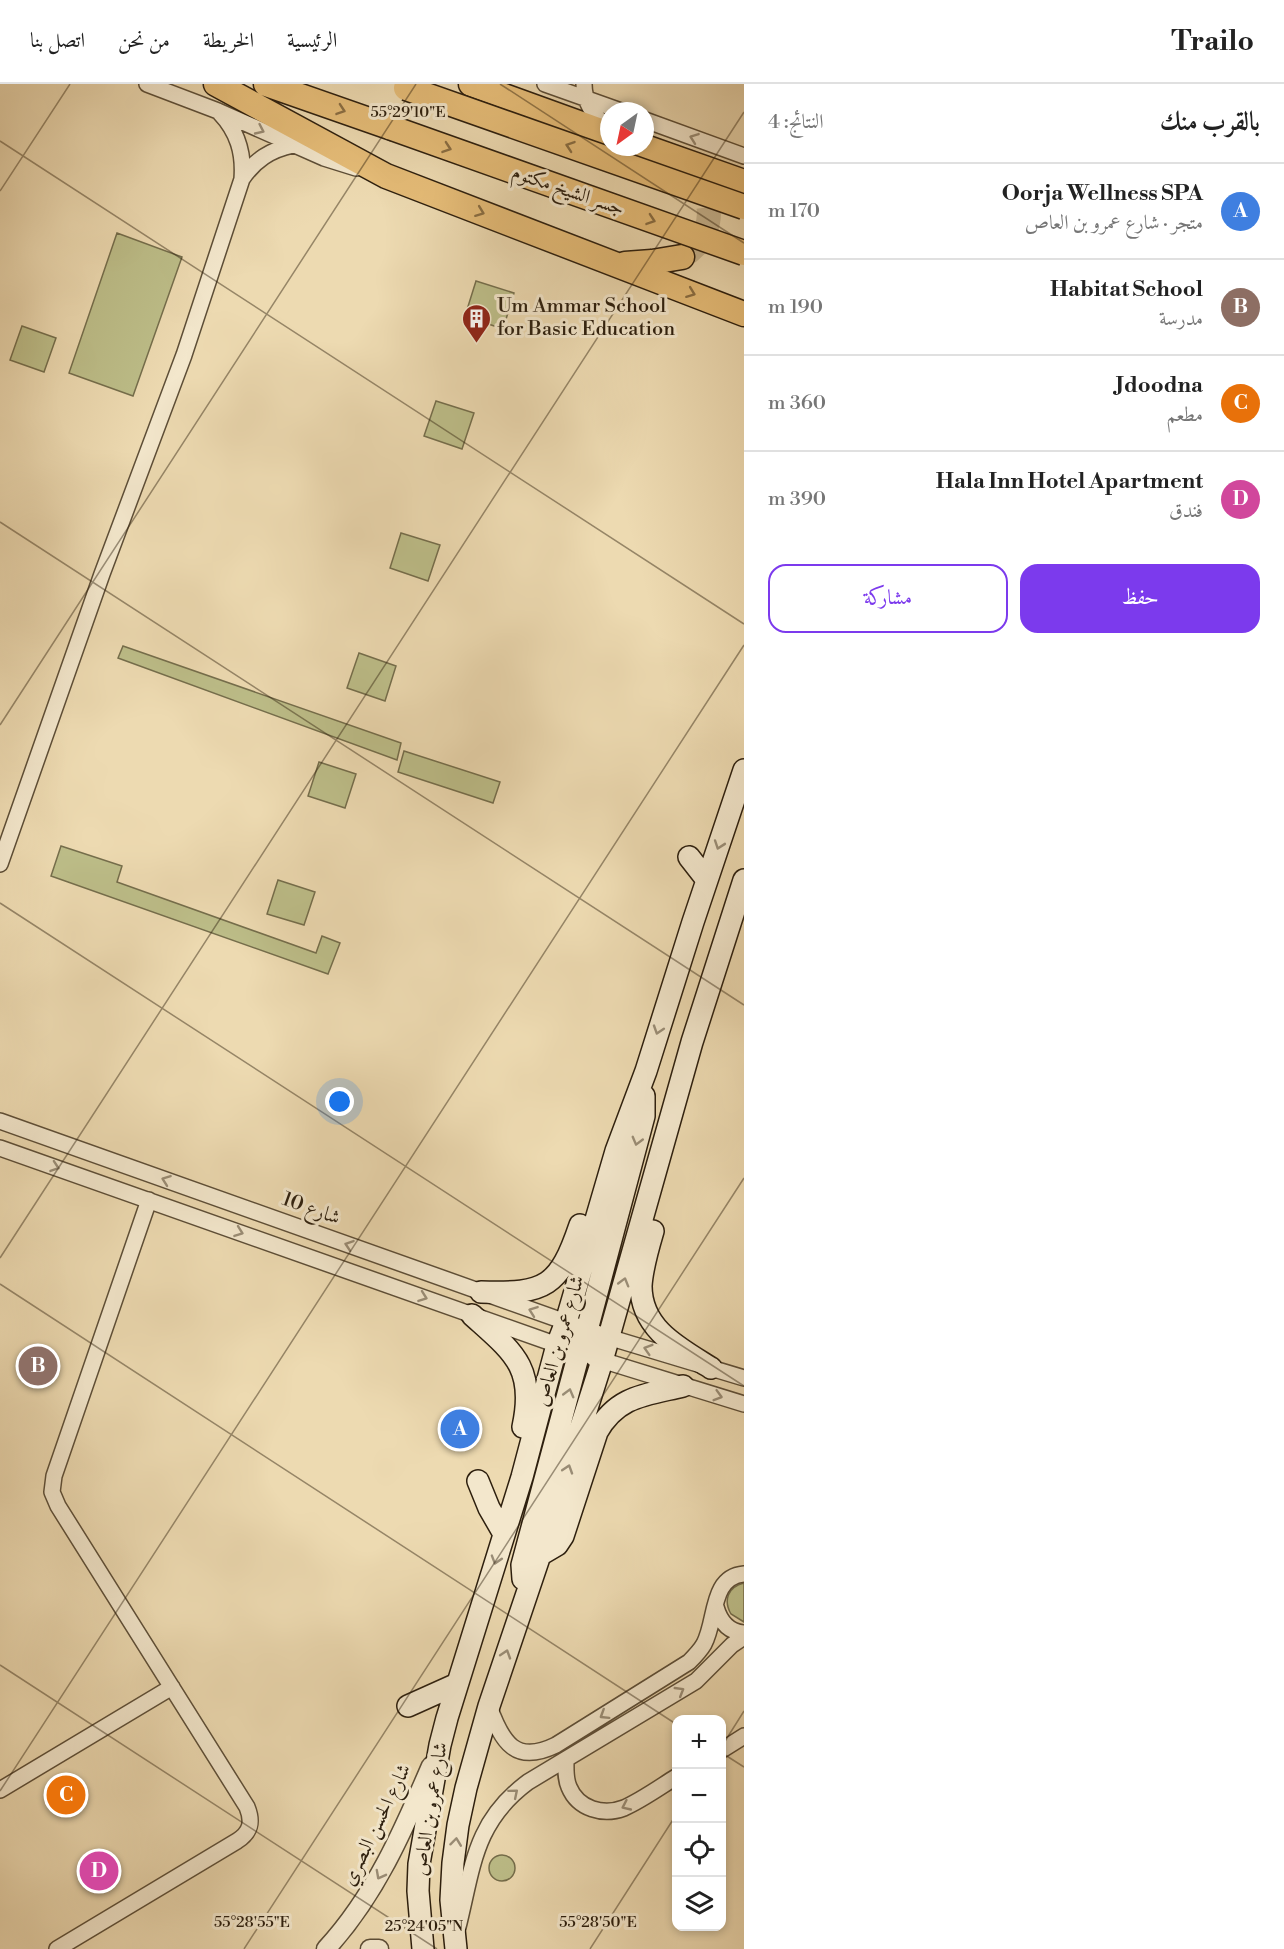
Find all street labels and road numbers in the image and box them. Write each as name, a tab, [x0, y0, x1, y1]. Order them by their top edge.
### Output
street label: جسر الشيخ مكتوم	[507, 160, 627, 226]
street label: شارع 10	[277, 1187, 344, 1235]
street label: شارع عمرو بن العاص	[529, 1273, 594, 1410]
street label: شارع عمرو بن العاص	[408, 1740, 458, 1878]
street label: شارع الحسن البصري	[337, 1760, 421, 1892]

